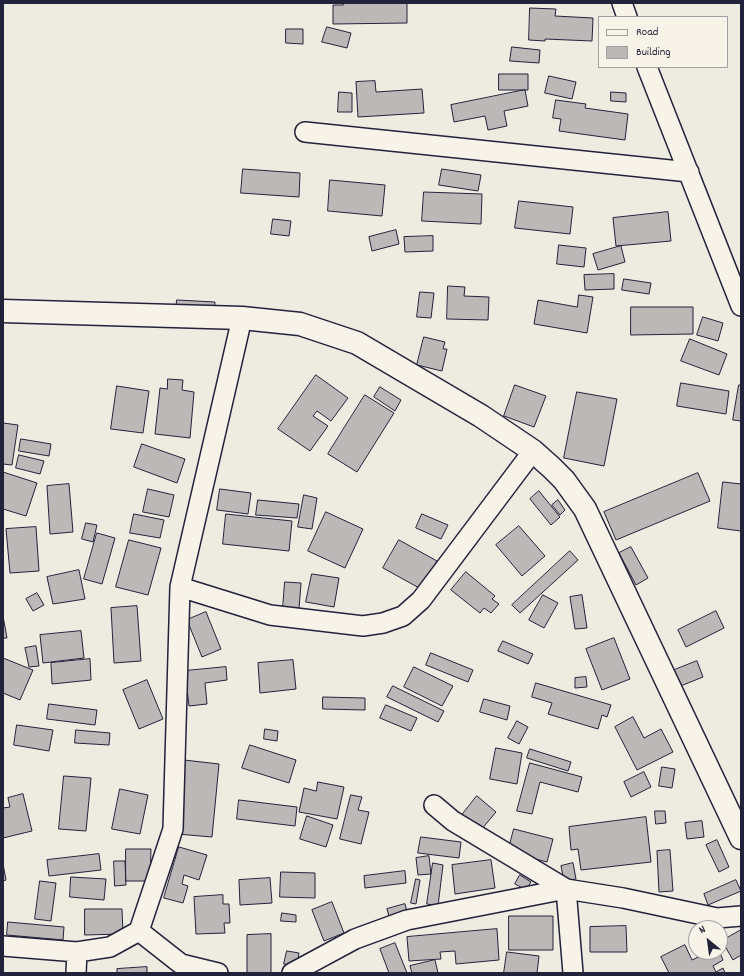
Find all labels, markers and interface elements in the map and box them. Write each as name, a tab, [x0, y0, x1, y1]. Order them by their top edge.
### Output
legend	[598, 16, 728, 68]
text: Road	[636, 24, 658, 41]
text: Building	[636, 44, 671, 61]
north arrow	[688, 920, 728, 960]
text: N	[696, 922, 709, 939]

